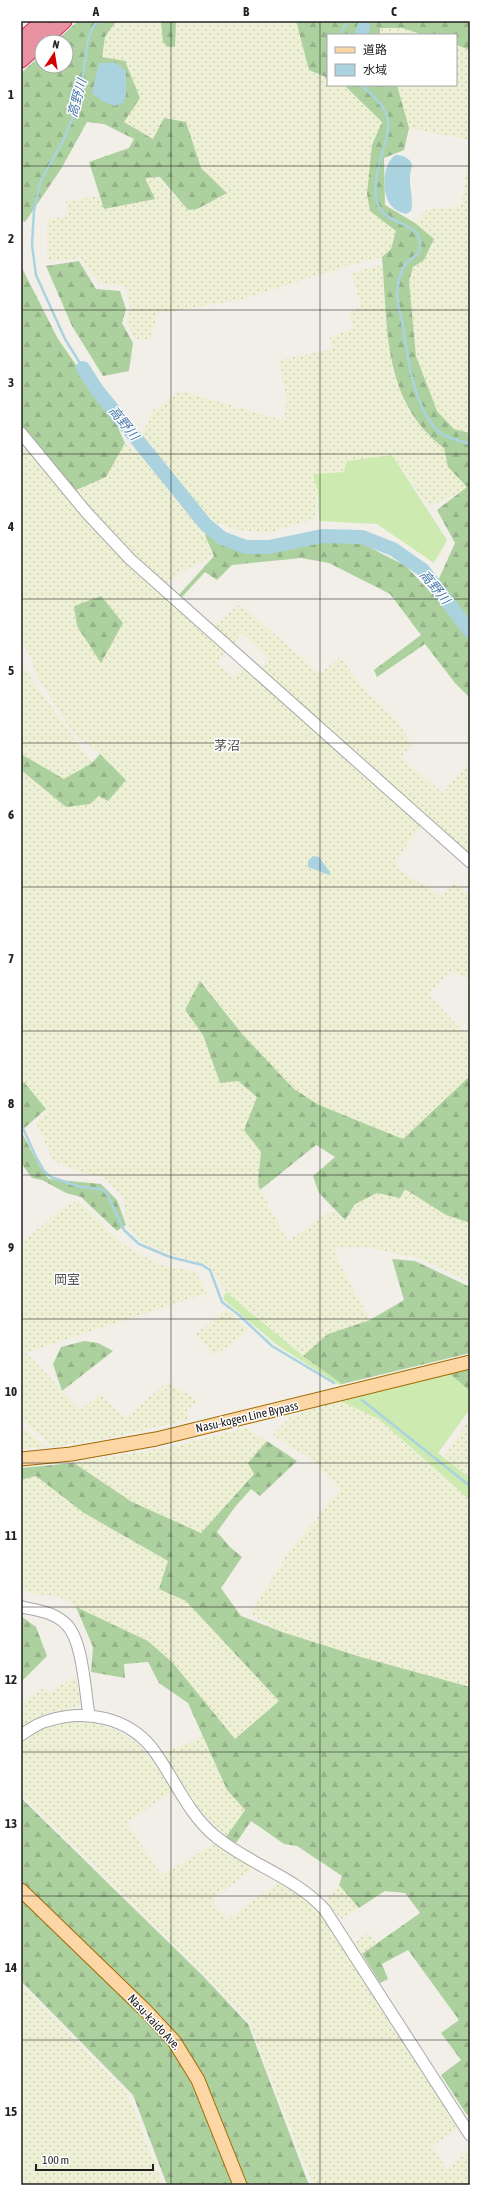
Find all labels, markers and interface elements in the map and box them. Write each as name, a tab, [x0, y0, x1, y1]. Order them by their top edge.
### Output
text: A	[92, 4, 100, 19]
text: B	[243, 4, 250, 19]
text: C	[391, 4, 397, 19]
north arrow	[34, 34, 74, 74]
legend	[327, 34, 457, 86]
text: N	[52, 38, 61, 51]
text: 道路	[363, 43, 387, 57]
text: 水域	[363, 63, 387, 77]
water label: 高野川	[65, 75, 90, 119]
text: 1	[8, 87, 14, 102]
text: 2	[8, 231, 14, 246]
text: 3	[8, 375, 14, 390]
water label: 高野川	[106, 403, 143, 444]
text: 4	[7, 519, 14, 534]
water label: 高野川	[417, 567, 454, 608]
text: 5	[8, 663, 14, 678]
district label: 茅沼	[214, 738, 240, 753]
text: 6	[8, 807, 14, 822]
text: 7	[8, 951, 14, 966]
text: 8	[8, 1096, 14, 1111]
text: 9	[8, 1240, 14, 1255]
district label: 岡室	[54, 1272, 80, 1287]
text: 10	[5, 1384, 17, 1399]
street label: Nasu-kogen Line Bypass	[194, 1398, 300, 1436]
text: 11	[5, 1528, 17, 1543]
text: 12	[5, 1672, 17, 1687]
text: 13	[5, 1816, 17, 1831]
text: 14	[5, 1960, 17, 1975]
street label: Nasu-kaido Ave.	[125, 1991, 183, 2053]
text: 15	[5, 2104, 17, 2119]
scale bar	[36, 2146, 153, 2172]
text: 100 m	[42, 2153, 69, 2167]

